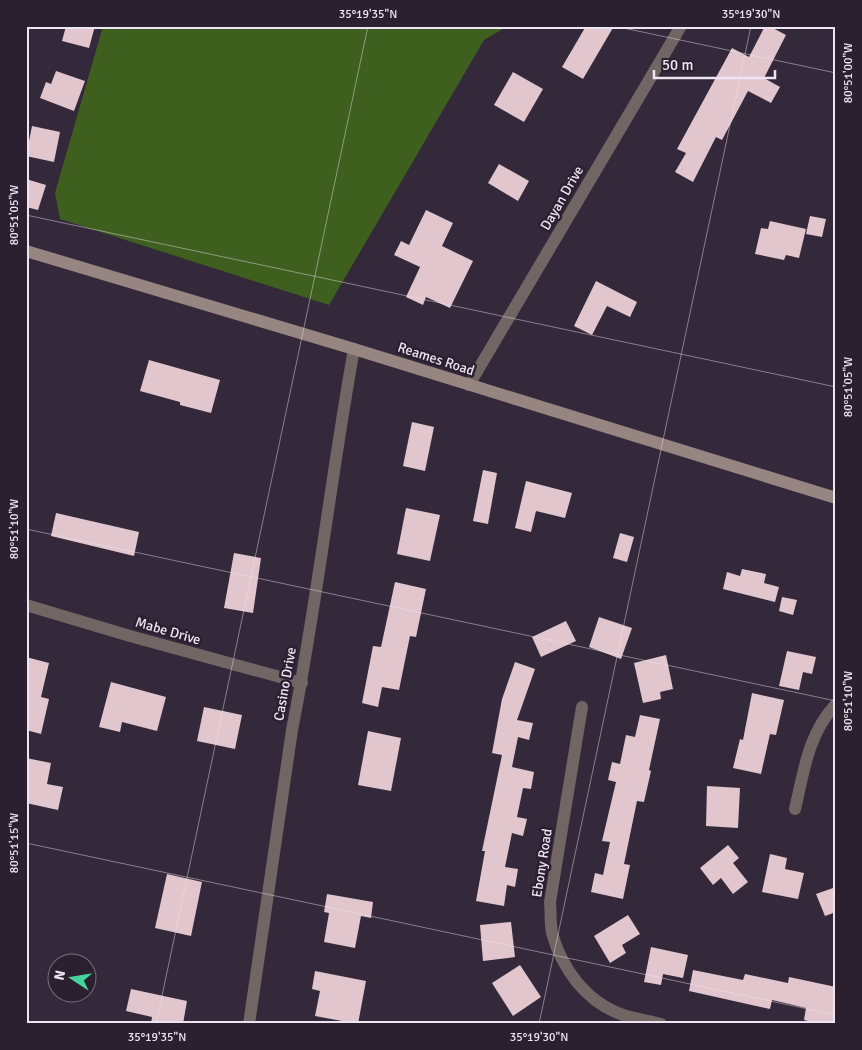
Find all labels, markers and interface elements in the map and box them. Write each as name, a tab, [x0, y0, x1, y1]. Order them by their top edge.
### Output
text: 35°19'35"N	[339, 7, 397, 22]
text: 35°19'30"N	[722, 7, 780, 22]
text: 80°51'00"W	[841, 43, 856, 103]
scale bar	[654, 48, 776, 80]
text: 50 m	[662, 56, 693, 74]
street label: Dayan Drive	[537, 163, 587, 233]
text: 80°51'05"W	[7, 185, 22, 245]
street label: Reames Road	[395, 339, 477, 379]
text: 80°51'05"W	[841, 357, 856, 417]
text: 80°51'10"W	[7, 499, 22, 559]
street label: Mabe Drive	[133, 614, 203, 648]
street label: Casino Drive	[270, 646, 300, 722]
text: 80°51'10"W	[841, 671, 856, 731]
text: 80°51'15"W	[7, 813, 22, 873]
street label: Ebony Road	[528, 827, 556, 899]
north arrow	[48, 952, 98, 1002]
text: N	[50, 969, 69, 982]
text: 35°19'35"N	[128, 1030, 186, 1045]
text: 35°19'30"N	[510, 1030, 568, 1045]

